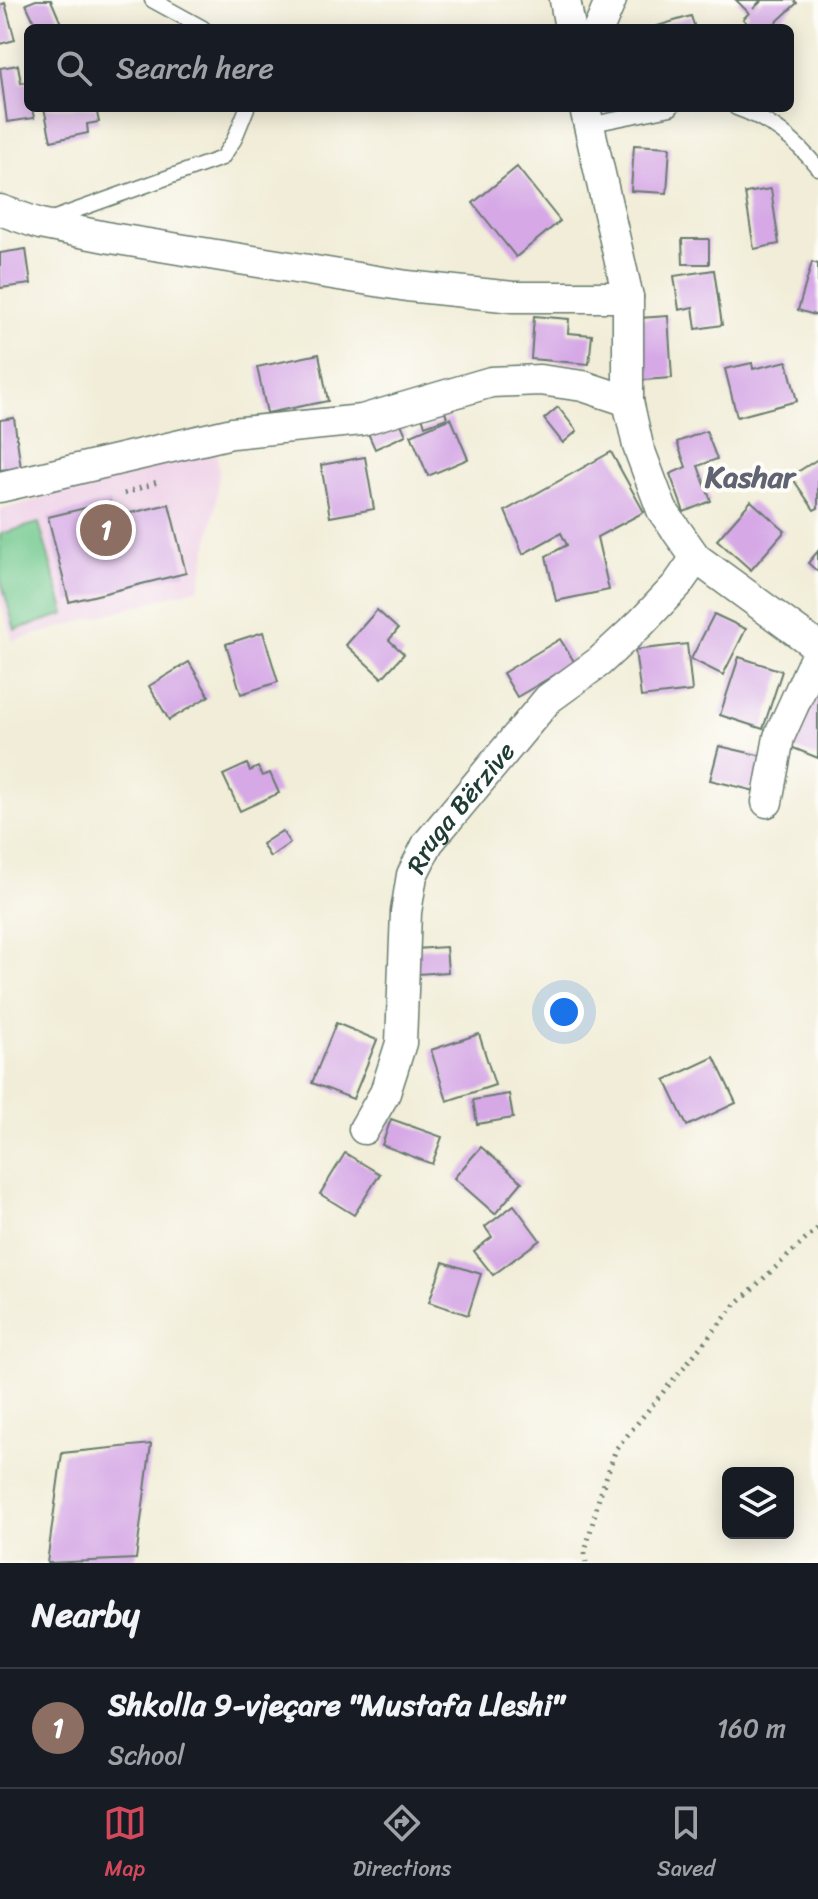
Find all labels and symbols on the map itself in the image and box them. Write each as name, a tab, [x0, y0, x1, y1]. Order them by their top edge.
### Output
district label: Kashar	[704, 450, 797, 504]
pin: 1	[80, 500, 132, 560]
street label: Rruga Bërzive	[393, 731, 527, 882]
your location	[544, 992, 584, 1032]

